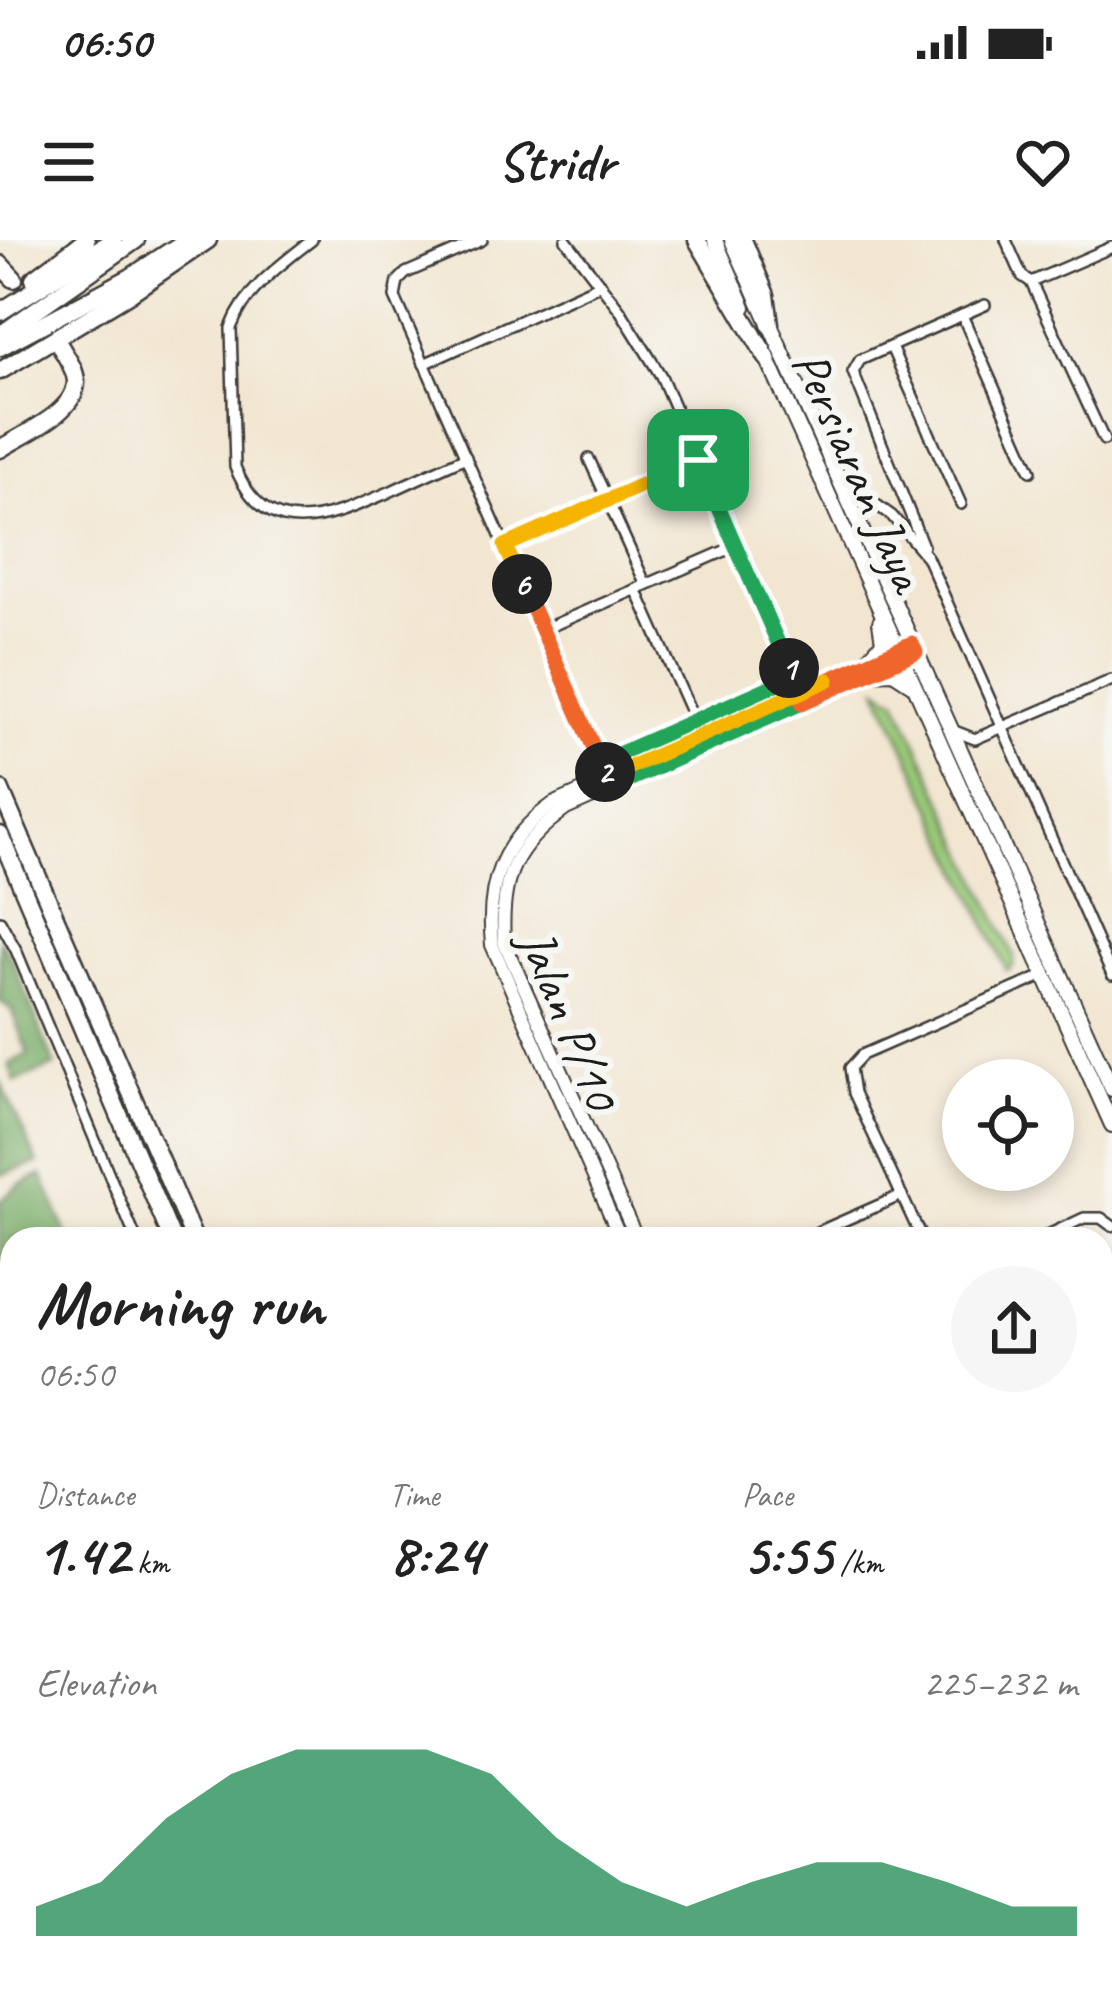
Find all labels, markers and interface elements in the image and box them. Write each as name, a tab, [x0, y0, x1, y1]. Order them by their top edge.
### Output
text: 06:50	[60, 14, 150, 71]
text: Stridr	[498, 128, 614, 196]
icon: menu	[36, 129, 102, 195]
icon: heart	[1010, 129, 1076, 195]
street label: Persiaran Jaya	[778, 341, 942, 604]
pin	[647, 409, 749, 511]
icon: arrive	[665, 427, 731, 493]
pin: 6	[492, 554, 552, 614]
text: 6	[514, 563, 530, 605]
pin: 1	[759, 638, 819, 698]
text: 1	[782, 647, 796, 689]
pin: 2	[575, 742, 635, 802]
text: 2	[598, 751, 612, 793]
street label: Jalan P/10	[503, 917, 635, 1122]
map controls	[942, 1059, 1074, 1191]
button: locate	[942, 1059, 1074, 1191]
text: Morning run	[36, 1263, 324, 1346]
button: share	[951, 1266, 1077, 1392]
text: 06:50	[36, 1350, 114, 1399]
text: Distance	[36, 1474, 134, 1516]
text: Time	[389, 1474, 440, 1516]
text: Pace	[742, 1474, 793, 1516]
text: 1.42	[36, 1516, 129, 1592]
text: 8:24	[389, 1516, 482, 1592]
text: 5:55	[742, 1516, 832, 1592]
text: km	[129, 1542, 169, 1584]
text: /km	[832, 1542, 883, 1584]
text: Elevation	[36, 1659, 156, 1708]
text: 225–232 m	[923, 1659, 1077, 1708]

